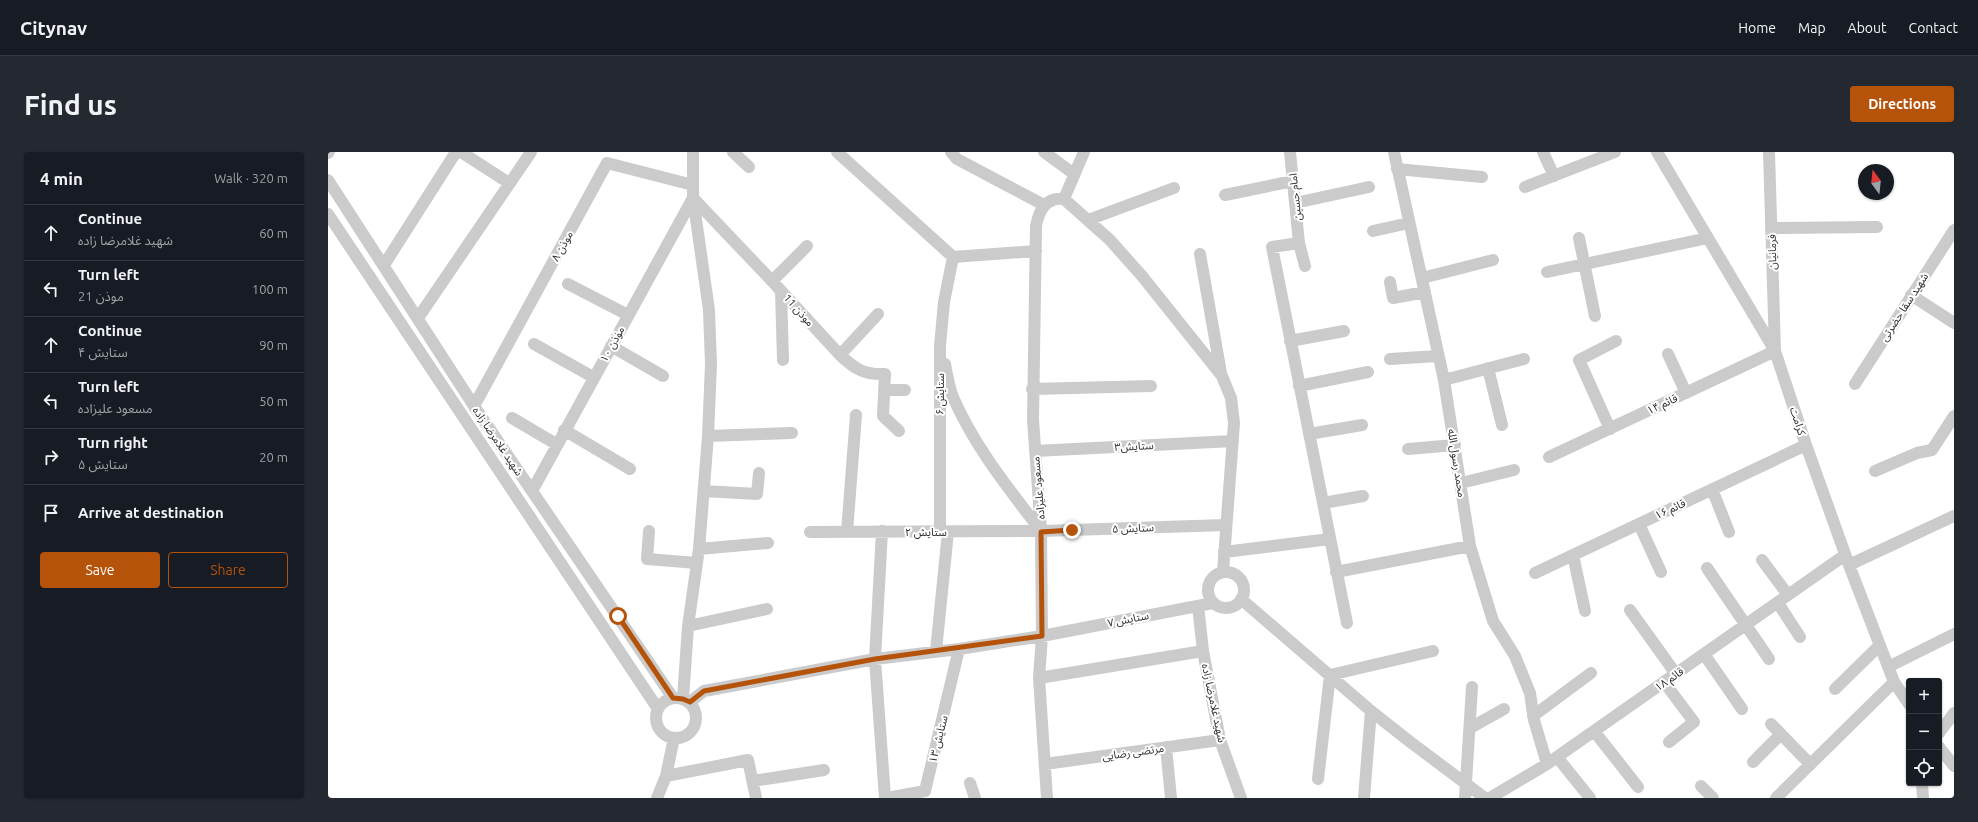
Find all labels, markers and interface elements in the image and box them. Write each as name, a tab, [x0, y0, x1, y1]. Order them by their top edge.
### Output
text: Citynav	[20, 17, 87, 39]
text: Home	[1738, 20, 1776, 36]
text: Map	[1798, 20, 1826, 36]
text: About	[1848, 20, 1887, 36]
text: Contact	[1909, 20, 1958, 36]
button: Directions	[1850, 86, 1954, 122]
text: Find us	[24, 89, 117, 120]
north arrow	[1858, 164, 1894, 200]
text: 4 min	[40, 169, 83, 188]
text: Walk · 320 m	[214, 171, 288, 185]
street label: امام حسین	[1287, 173, 1305, 221]
text: Continue	[78, 210, 142, 227]
icon: ahead	[40, 222, 62, 244]
text: 60 m	[259, 226, 288, 240]
street label: موذن ۸	[549, 229, 576, 264]
text: شهید غلامرضا زاده	[78, 233, 173, 247]
street label: فرمانیان	[1766, 234, 1779, 270]
text: Turn left	[78, 266, 139, 283]
street label: شهید سقا حضرتی	[1878, 270, 1932, 344]
icon: left	[40, 278, 62, 300]
text: 100 m	[252, 282, 288, 296]
text: موذن 21	[78, 289, 124, 303]
street label: موذن 11	[781, 292, 817, 329]
text: Continue	[78, 322, 142, 339]
street label: موٰذن ۱۰	[597, 324, 628, 364]
icon: ahead	[40, 334, 62, 356]
text: 90 m	[259, 338, 288, 352]
text: ستایش ۴	[78, 345, 128, 359]
street label: ستایش ۶	[934, 373, 947, 415]
text: Turn left	[78, 378, 139, 395]
icon: left	[40, 390, 62, 412]
street label: قائم ۱۴	[1645, 392, 1681, 419]
text: 50 m	[259, 394, 288, 408]
text: مسعود علیزاده	[78, 401, 153, 415]
street label: شهید غلامرضا زاده	[470, 404, 526, 479]
street label: کرامت	[1787, 405, 1808, 437]
street label: محمد رسول الله	[1445, 428, 1468, 499]
text: Turn right	[78, 434, 148, 451]
street label: ستایش۳	[1114, 439, 1154, 454]
icon: right	[40, 446, 62, 468]
text: 20 m	[259, 450, 288, 464]
street label: مسعود علیزاده	[1029, 456, 1048, 520]
text: ستایش ۵	[78, 457, 128, 471]
street label: قائم ۱۶	[1653, 497, 1689, 524]
icon: arrive	[40, 502, 62, 524]
text: Arrive at destination	[78, 504, 224, 521]
route end	[1063, 521, 1081, 539]
street label: ستایش ۵	[1112, 521, 1155, 536]
street label: ستایش ۲	[905, 526, 947, 539]
button: Save	[40, 552, 160, 588]
button: Share	[168, 552, 288, 588]
route start	[609, 607, 627, 625]
street label: ستایش ۷	[1106, 609, 1150, 630]
street label: شهید غلامرضا زاده	[1199, 662, 1228, 744]
street label: قائم ۱۸	[1652, 665, 1687, 696]
map controls	[1906, 678, 1942, 786]
button: +	[1906, 678, 1942, 714]
street label: ستایش ۱۳	[926, 714, 951, 764]
button: −	[1906, 714, 1942, 750]
street label: مرتضی رضایی	[1101, 742, 1165, 763]
button: locate	[1906, 750, 1942, 786]

